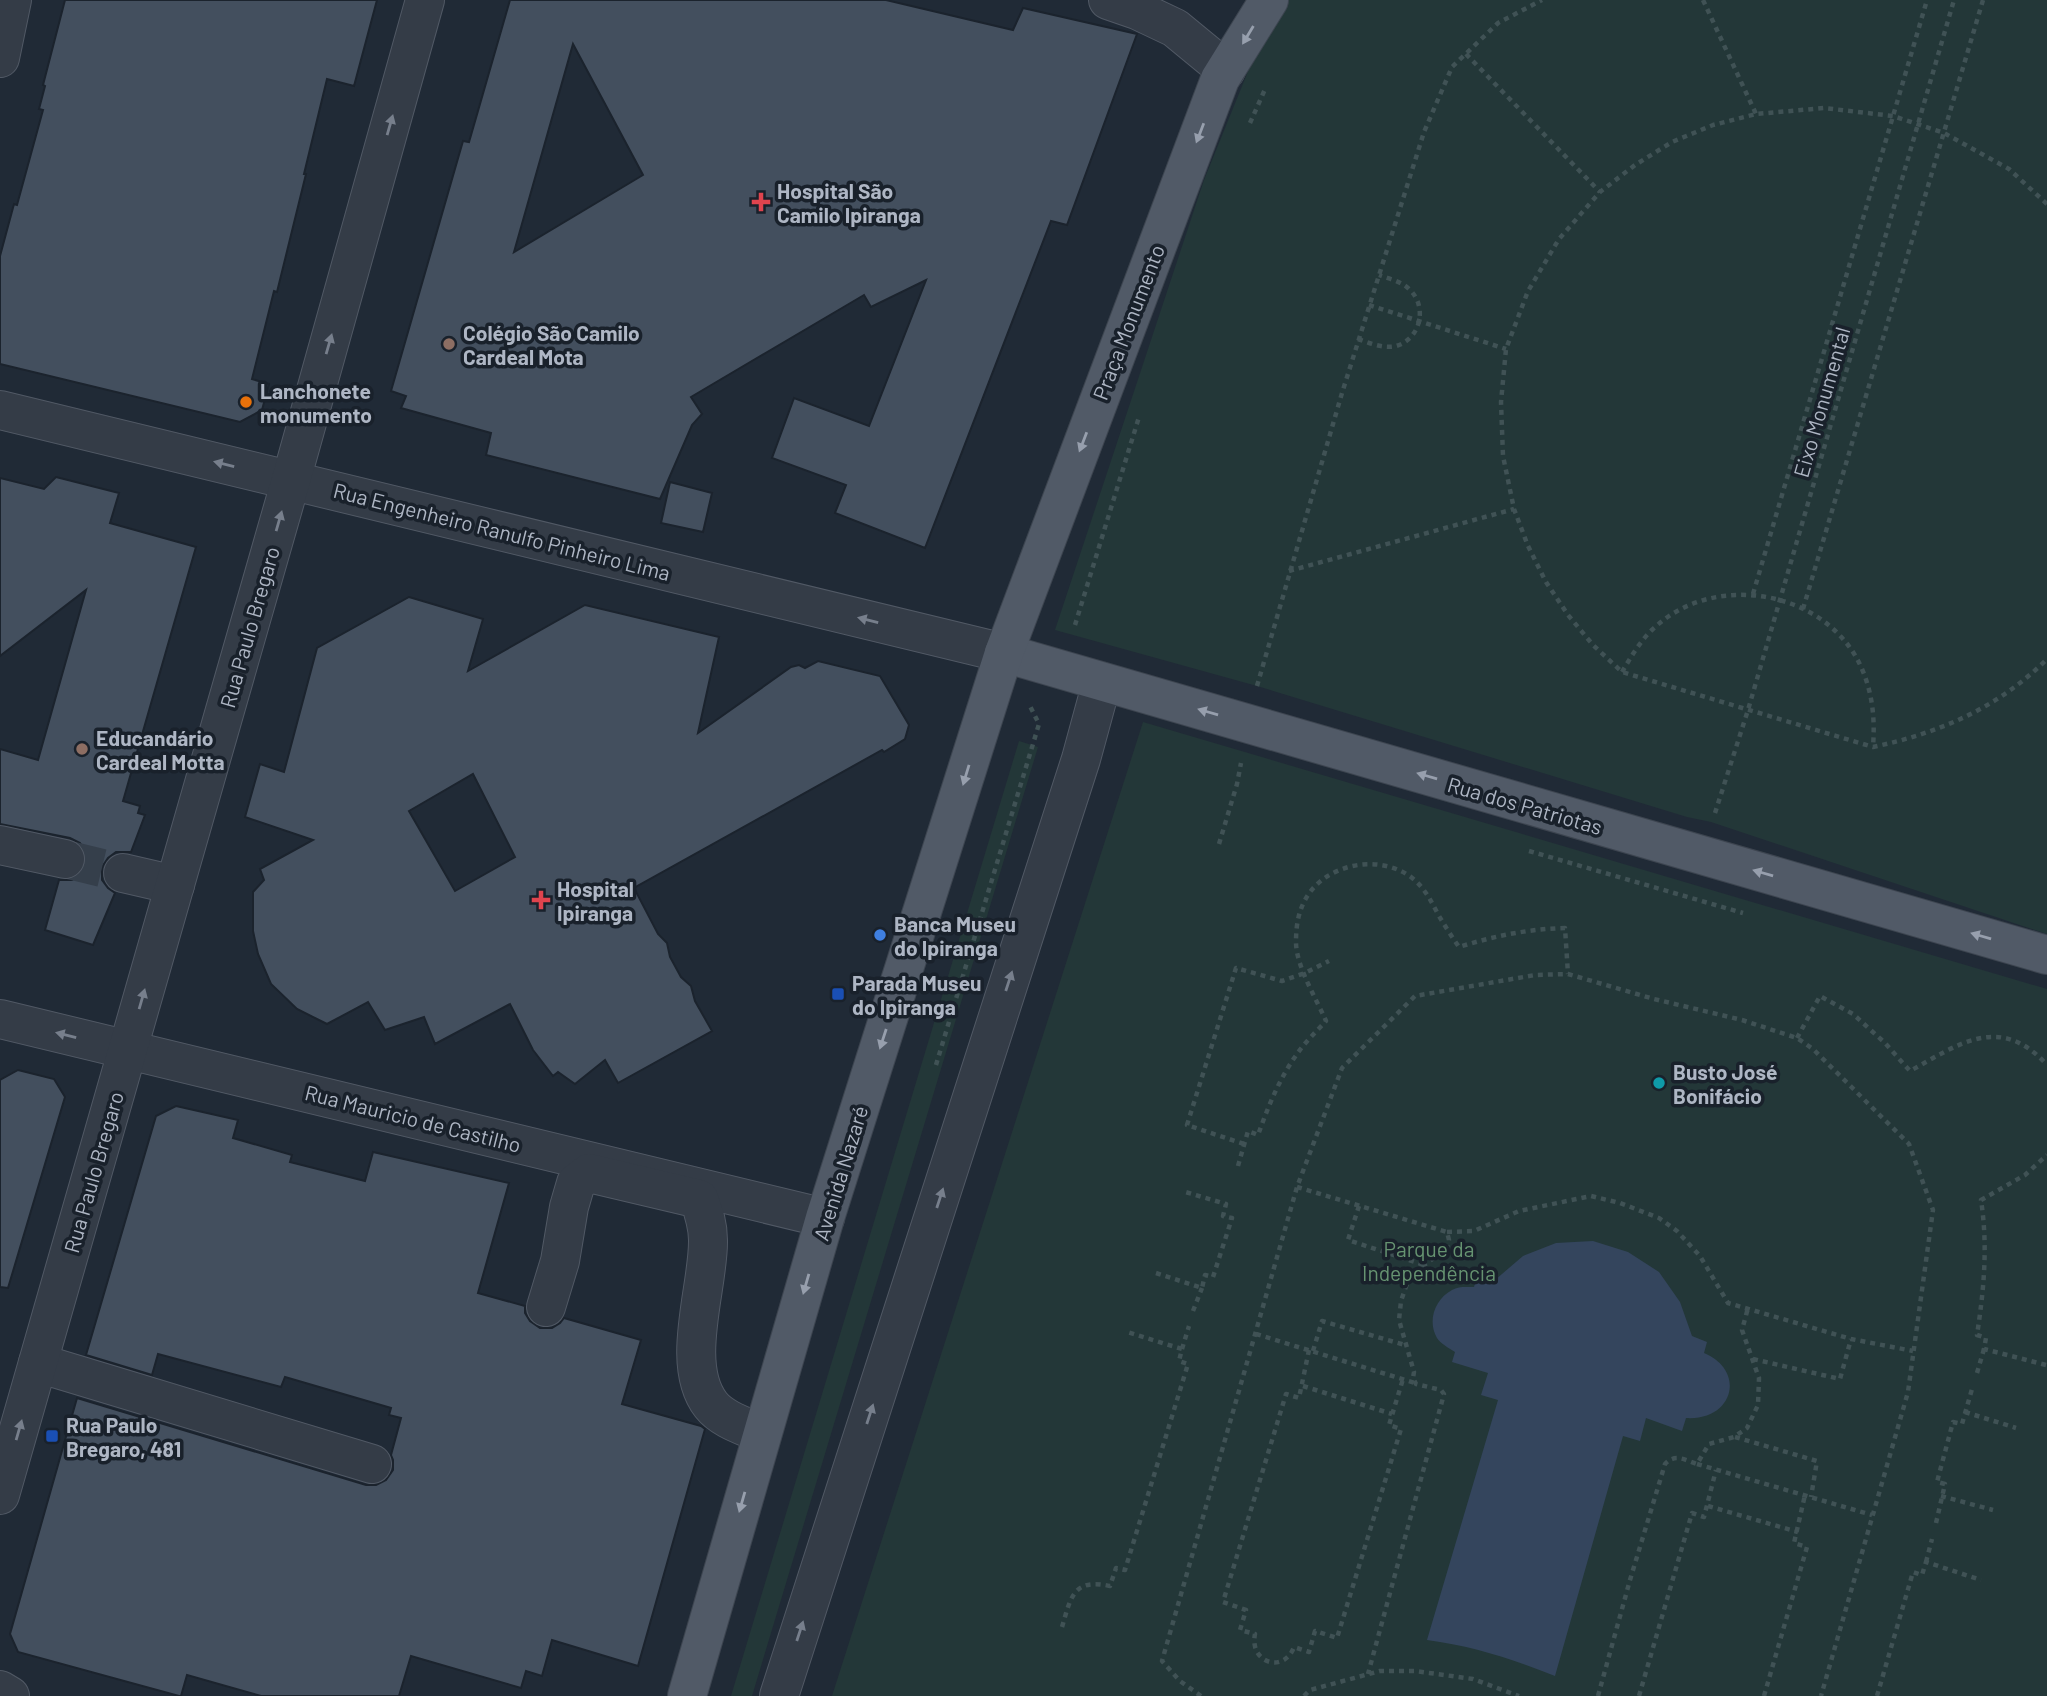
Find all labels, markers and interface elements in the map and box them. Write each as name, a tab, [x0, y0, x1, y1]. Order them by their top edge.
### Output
one-way arrow	[1241, 26, 1254, 45]
one-way arrow	[385, 113, 396, 135]
one-way arrow	[1194, 122, 1205, 143]
place label: Hospital São Camilo Ipiranga	[777, 178, 921, 227]
marker: Hospital São Camilo Ipiranga	[751, 192, 771, 212]
street label: Praça Monumento	[1087, 241, 1169, 403]
place label: Colégio São Camilo Cardeal Mota	[463, 320, 640, 369]
street label: Eixo Monumental	[1788, 324, 1854, 480]
one-way arrow	[324, 333, 334, 354]
marker: Colégio São Camilo Cardeal Mota	[441, 336, 457, 352]
place label: Lanchonete monumento	[260, 378, 372, 427]
marker: Lanchonete monumento	[238, 394, 254, 410]
one-way arrow	[1077, 431, 1088, 452]
one-way arrow	[213, 458, 235, 469]
street label: Rua Engenheiro Ranulfo Pinheiro Lima	[331, 477, 673, 585]
one-way arrow	[274, 510, 285, 532]
street label: Rua Paulo Bregaro	[214, 543, 284, 711]
one-way arrow	[857, 614, 879, 625]
one-way arrow	[1197, 707, 1218, 717]
place label: Educandário Cardeal Motta	[96, 725, 225, 774]
marker: Educandário Cardeal Motta	[74, 741, 90, 757]
one-way arrow	[960, 765, 970, 786]
one-way arrow	[1415, 770, 1437, 781]
street label: Rua dos Patriotas	[1445, 771, 1605, 839]
one-way arrow	[1752, 868, 1773, 878]
place label: Hospital Ipiranga	[557, 876, 634, 925]
marker: Hospital Ipiranga	[531, 890, 551, 910]
place label: Banca Museu do Ipiranga	[894, 911, 1016, 960]
marker: Banca Museu do Ipiranga	[872, 927, 888, 943]
one-way arrow	[1971, 931, 1992, 941]
place label: Parada Museu do Ipiranga	[852, 970, 982, 1019]
one-way arrow	[1005, 971, 1015, 992]
marker: Parada Museu do Ipiranga	[830, 986, 846, 1002]
one-way arrow	[138, 988, 148, 1009]
one-way arrow	[55, 1029, 77, 1040]
one-way arrow	[877, 1029, 887, 1050]
place label: Busto José Bonifácio	[1673, 1059, 1778, 1108]
marker: Busto José Bonifácio	[1651, 1075, 1667, 1091]
street label: Rua Mauricio de Castilho	[302, 1079, 524, 1157]
street label: Rua Paulo Bregaro	[58, 1088, 128, 1256]
street label: Avenida Nazaré	[808, 1103, 872, 1243]
one-way arrow	[935, 1187, 945, 1208]
park label: Parque da Independência	[1362, 1236, 1496, 1285]
one-way arrow	[801, 1273, 811, 1294]
one-way arrow	[865, 1404, 876, 1425]
place label: Rua Paulo Bregaro, 481	[66, 1412, 181, 1461]
one-way arrow	[14, 1419, 24, 1440]
marker: Rua Paulo Bregaro, 481	[44, 1428, 60, 1444]
one-way arrow	[737, 1492, 747, 1513]
one-way arrow	[795, 1620, 806, 1641]

